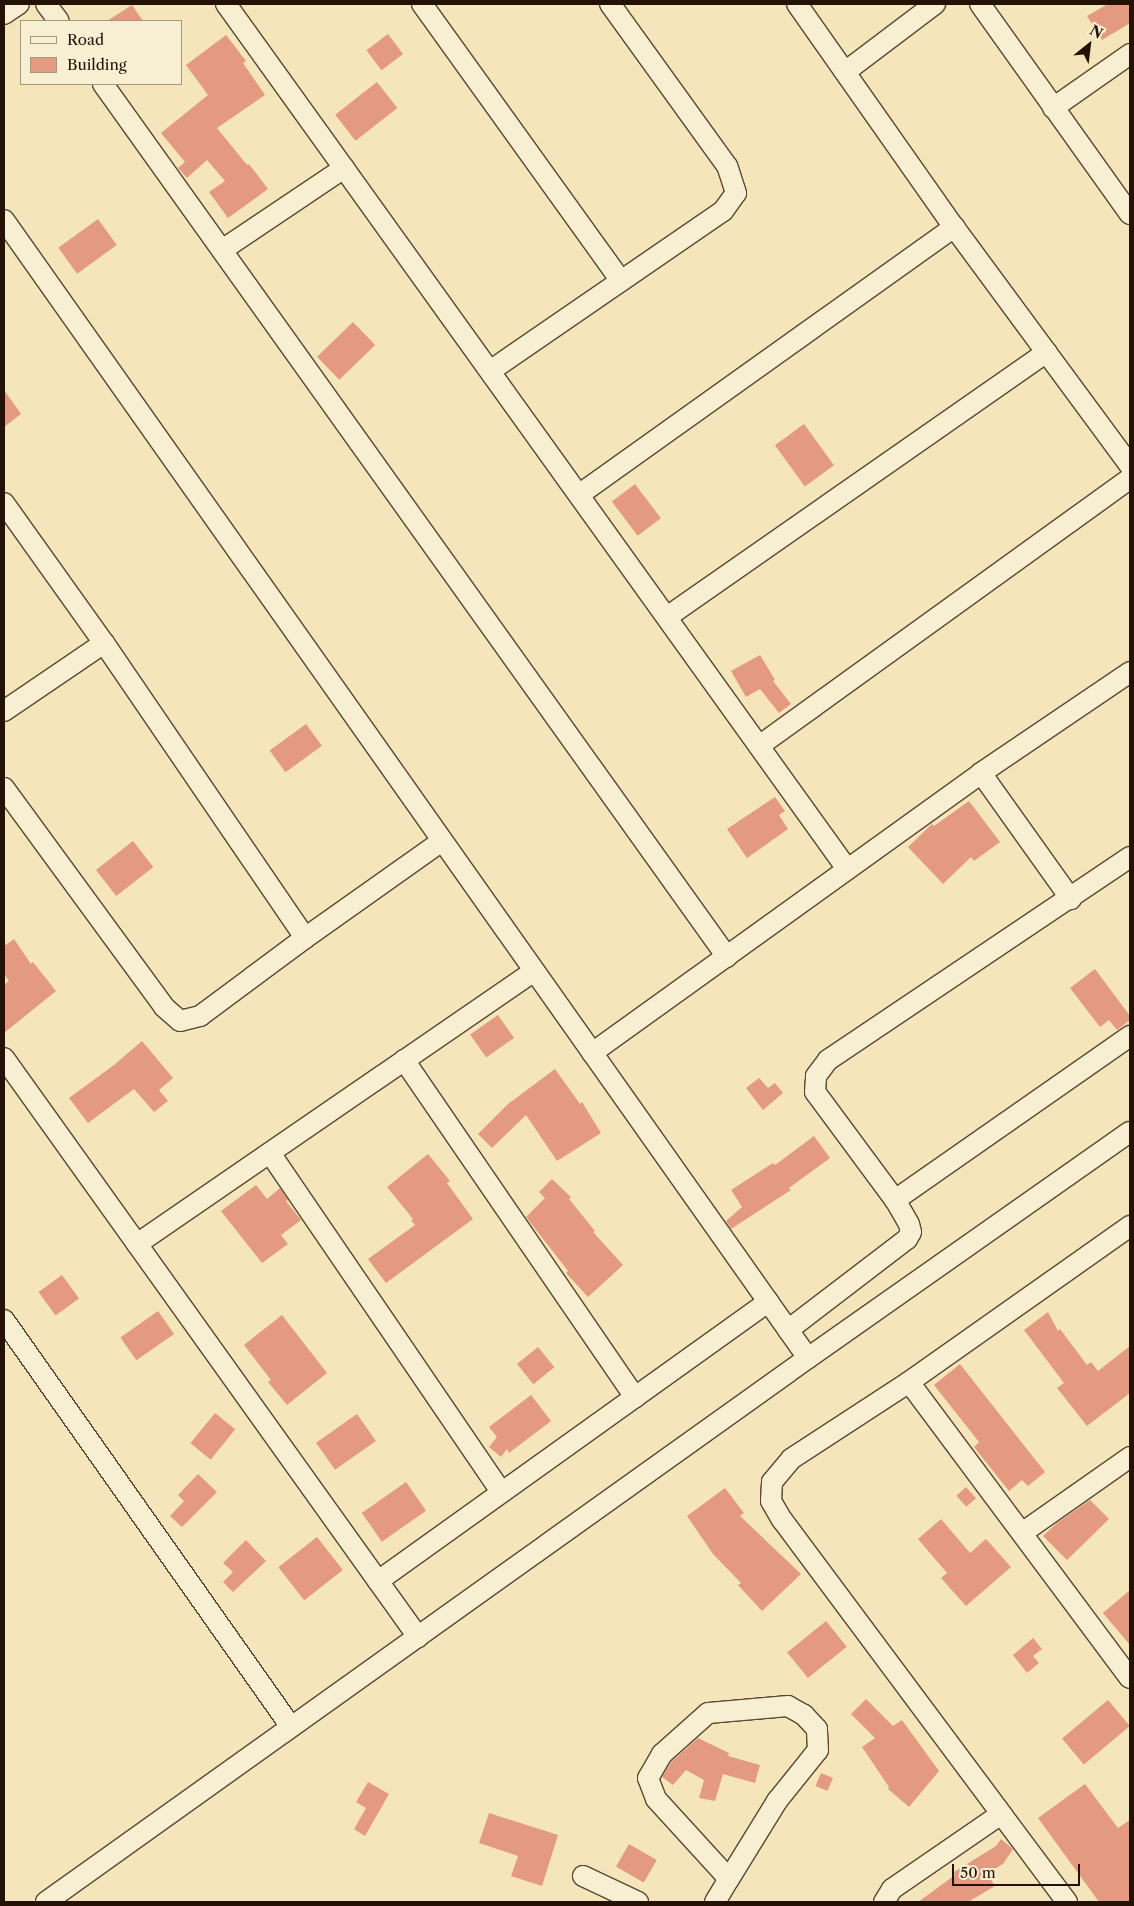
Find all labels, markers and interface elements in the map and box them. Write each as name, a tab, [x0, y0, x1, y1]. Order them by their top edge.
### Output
legend	[20, 20, 182, 85]
north arrow	[1064, 20, 1114, 70]
text: N	[1087, 21, 1106, 43]
text: Road	[67, 30, 104, 49]
text: Building	[67, 55, 127, 74]
scale bar	[954, 1854, 1082, 1886]
text: 50 m	[960, 1863, 996, 1882]

